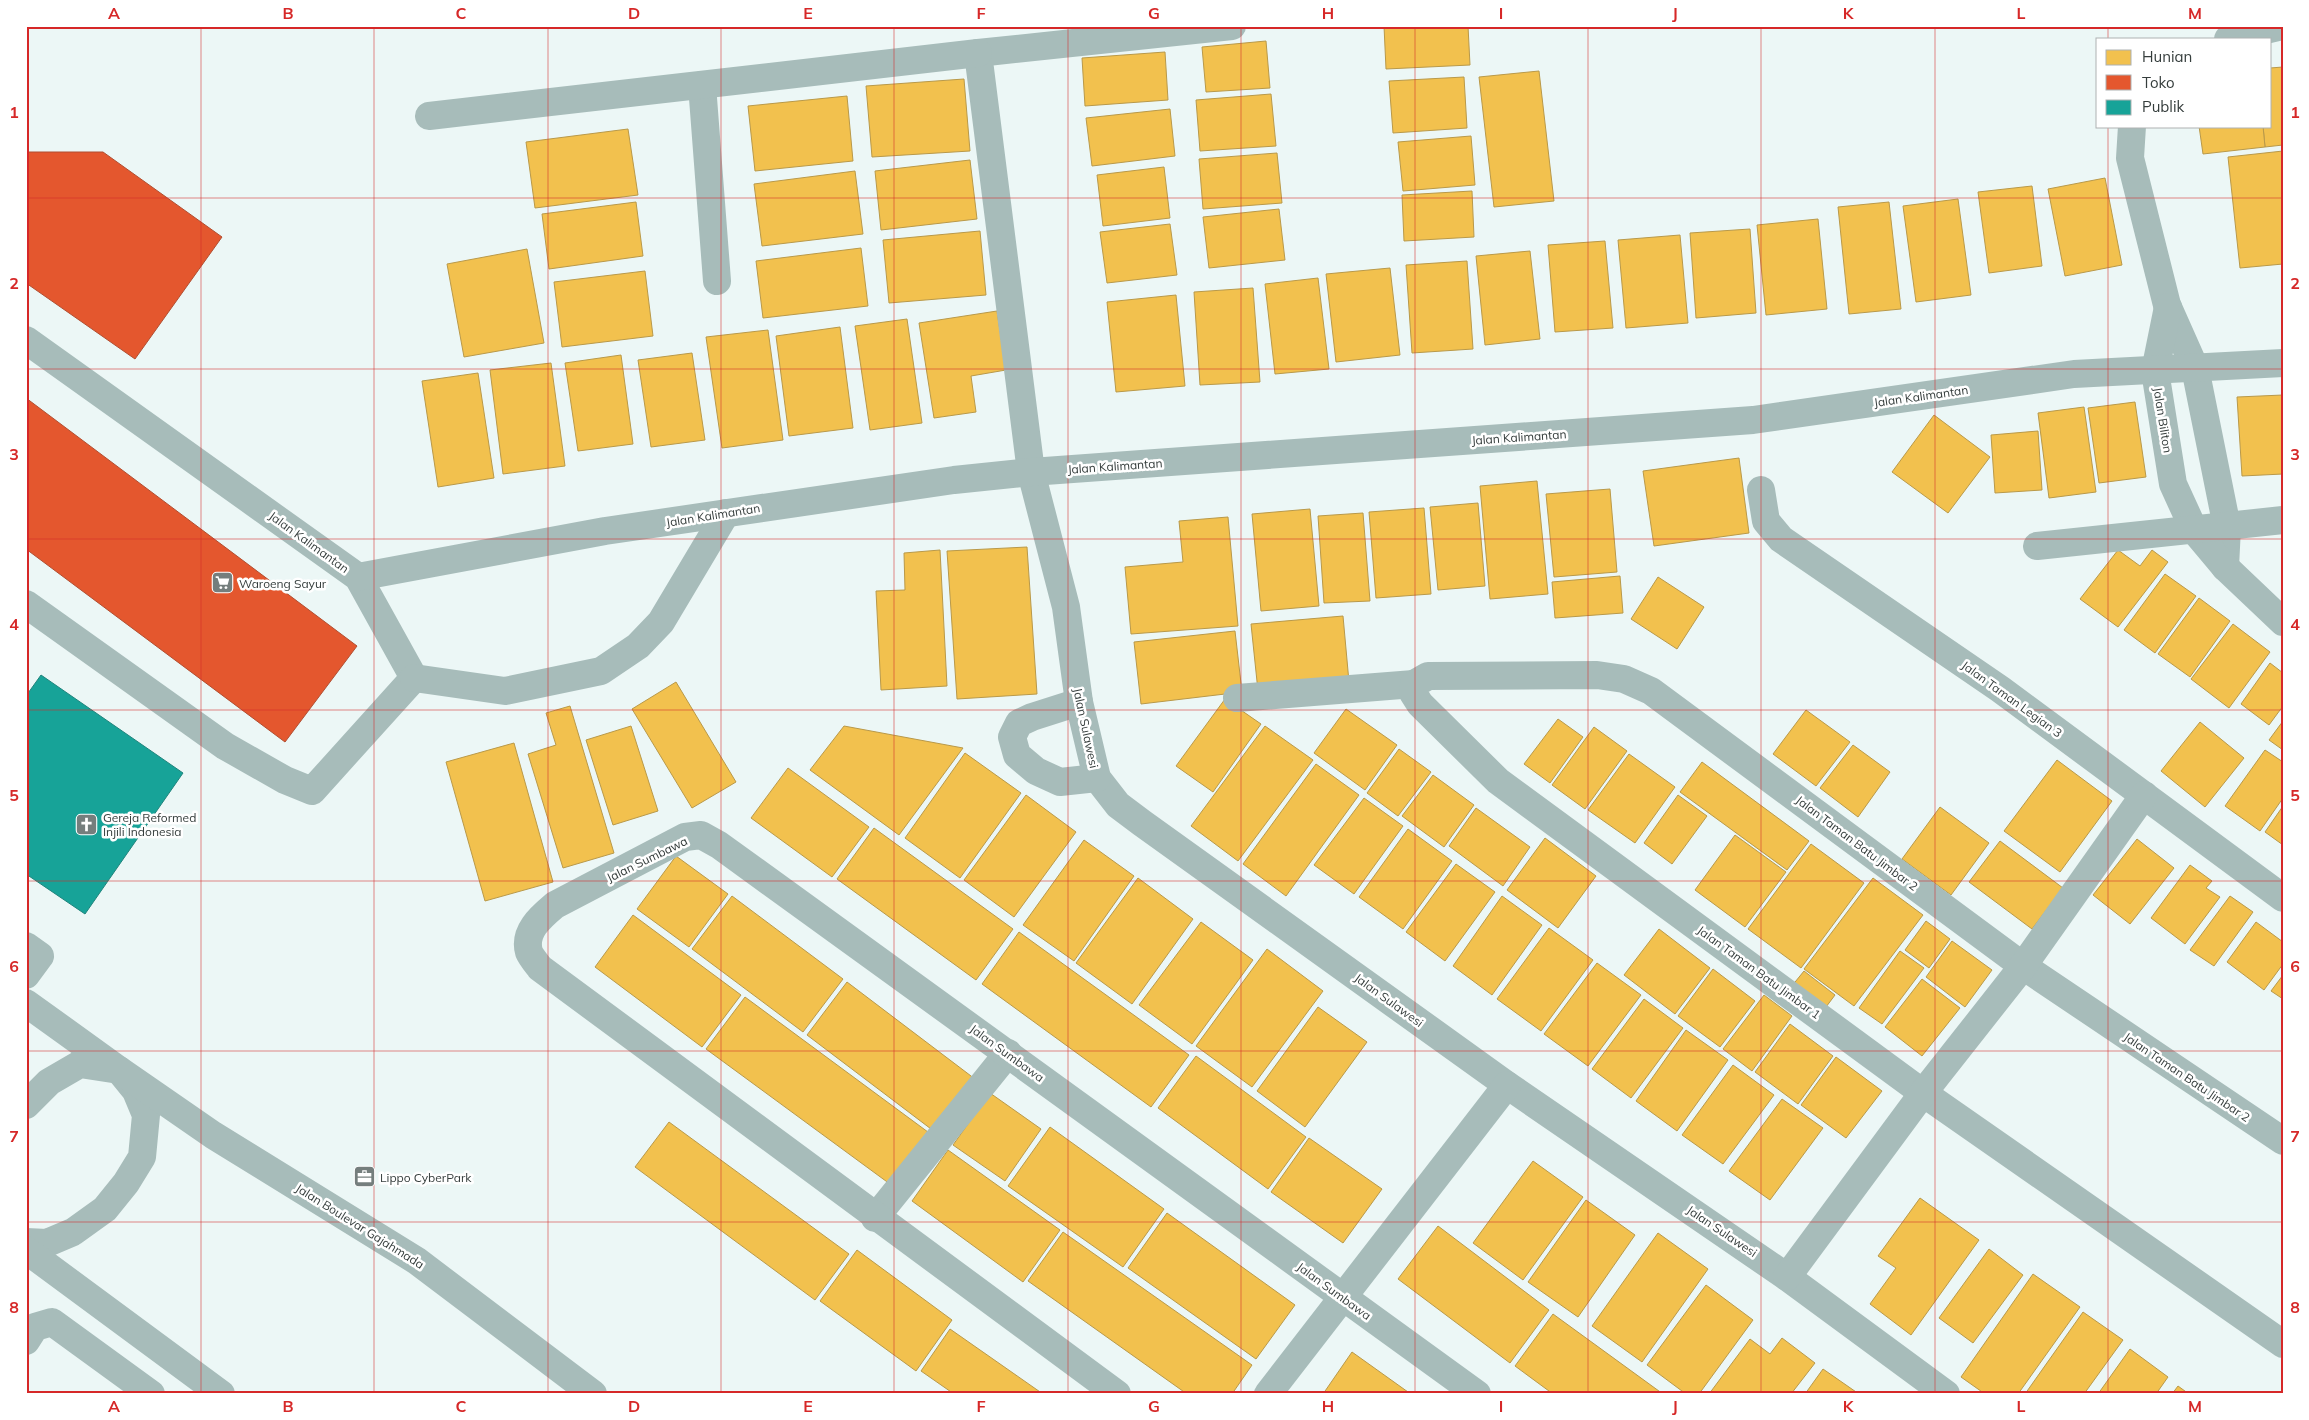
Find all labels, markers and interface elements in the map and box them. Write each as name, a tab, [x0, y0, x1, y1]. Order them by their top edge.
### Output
text: A	[108, 3, 120, 23]
text: B	[282, 3, 294, 23]
text: C	[456, 3, 467, 23]
text: D	[628, 3, 640, 23]
text: E	[803, 3, 813, 23]
text: F	[976, 3, 986, 23]
text: G	[1148, 3, 1160, 23]
text: H	[1322, 3, 1334, 23]
text: I	[1499, 3, 1503, 23]
text: J	[1672, 3, 1678, 23]
text: K	[1843, 3, 1855, 23]
text: L	[2017, 3, 2026, 23]
text: M	[2188, 3, 2202, 23]
legend	[2096, 38, 2272, 128]
text: Hunian	[2142, 47, 2192, 66]
text: Toko	[2142, 73, 2175, 92]
text: Publik	[2142, 97, 2184, 116]
text: 1	[9, 102, 19, 122]
text: 1	[2290, 102, 2300, 122]
text: 2	[9, 273, 19, 293]
text: 2	[2290, 273, 2300, 293]
street label: Jalan Kalimantan	[1873, 382, 1969, 410]
street label: Jalan Biliton	[2150, 386, 2176, 454]
street label: Jalan Kalimantan	[1471, 426, 1567, 448]
text: 3	[9, 444, 19, 464]
text: 3	[2290, 444, 2300, 464]
street label: Jalan Kalimantan	[1067, 455, 1163, 477]
street label: Jalan Kalimantan	[665, 500, 761, 530]
street label: Jalan Kalimantan	[266, 508, 352, 576]
supermarket icon: Waroeng Sayur	[211, 571, 235, 595]
place label: Waroeng Sayur	[239, 576, 327, 591]
text: 4	[9, 614, 19, 634]
text: 4	[2290, 614, 2300, 634]
street label: Jalan Taman Legian 3	[1959, 658, 2065, 740]
street label: Jalan Sulawesi	[1070, 687, 1102, 770]
text: 5	[9, 785, 19, 805]
text: 5	[2290, 785, 2300, 805]
street label: Jalan Taman Batu Jimbar 2	[1793, 792, 1921, 894]
place label: Gereja Reformed Injili Indonesia	[103, 810, 196, 839]
church icon: Gereja Reformed Injili Indonesia	[75, 812, 99, 836]
street label: Jalan Sumbawa	[604, 833, 690, 885]
street label: Jalan Taman Batu Jimbar 1	[1694, 922, 1824, 1022]
text: 6	[9, 956, 19, 976]
text: 6	[2290, 956, 2300, 976]
street label: Jalan Sulawesi	[1352, 970, 1426, 1030]
street label: Jalan Sumbawa	[967, 1021, 1047, 1085]
street label: Jalan Taman Batu Jimbar 2	[2121, 1029, 2253, 1125]
text: 7	[9, 1126, 19, 1146]
text: 7	[2290, 1126, 2300, 1146]
office icon: Lippo CyberPark	[352, 1165, 376, 1189]
place label: Lippo CyberPark	[380, 1170, 472, 1185]
street label: Jalan Boulevar Gajahmada	[293, 1180, 427, 1272]
street label: Jalan Sulawesi	[1684, 1202, 1760, 1260]
street label: Jalan Sumbawa	[1294, 1259, 1374, 1323]
text: 8	[9, 1297, 19, 1317]
text: 8	[2290, 1297, 2300, 1317]
text: A	[108, 1396, 120, 1416]
text: B	[282, 1396, 294, 1416]
text: C	[456, 1396, 467, 1416]
text: D	[628, 1396, 640, 1416]
text: E	[803, 1396, 813, 1416]
text: F	[976, 1396, 986, 1416]
text: G	[1148, 1396, 1160, 1416]
text: H	[1322, 1396, 1334, 1416]
text: I	[1499, 1396, 1503, 1416]
text: J	[1672, 1396, 1678, 1416]
text: K	[1843, 1396, 1855, 1416]
text: L	[2017, 1396, 2026, 1416]
text: M	[2188, 1396, 2202, 1416]

